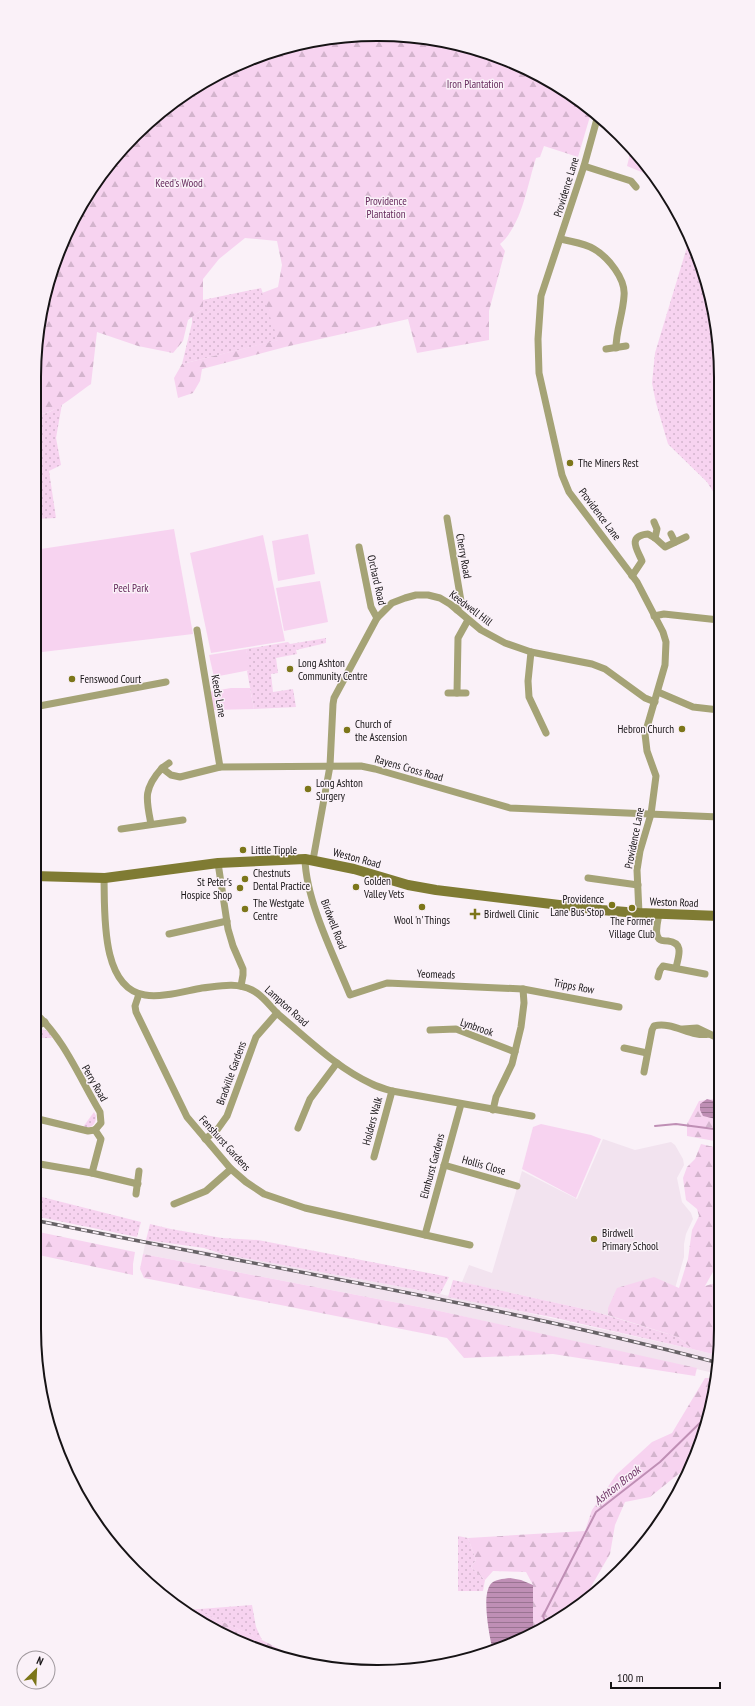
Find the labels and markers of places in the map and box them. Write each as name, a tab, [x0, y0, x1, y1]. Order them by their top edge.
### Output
place label: The Miners Rest	[578, 456, 639, 470]
marker: The Miners Rest	[565, 458, 575, 468]
place label: Long Ashton Community Centre	[298, 656, 368, 683]
marker: Long Ashton Community Centre	[285, 664, 295, 674]
place label: Fenswood Court	[80, 672, 141, 686]
marker: Fenswood Court	[67, 674, 77, 684]
place label: Church of the Ascension	[355, 717, 407, 744]
place label: Hebron Church	[617, 722, 674, 736]
marker: Hebron Church	[677, 724, 687, 734]
marker: Church of the Ascension	[342, 725, 352, 735]
place label: Long Ashton Surgery	[316, 776, 363, 803]
marker: Long Ashton Surgery	[303, 784, 313, 794]
place label: Little Tipple	[251, 843, 298, 857]
marker: Little Tipple	[238, 845, 248, 855]
place label: Chestnuts Dental Practice	[253, 866, 311, 893]
marker: Chestnuts Dental Practice	[240, 874, 250, 884]
place label: Golden Valley Vets	[363, 874, 405, 901]
place label: St Peter's Hospice Shop	[181, 875, 232, 902]
marker: Golden Valley Vets	[351, 882, 361, 892]
marker: St Peter's Hospice Shop	[235, 883, 245, 893]
place label: Providence Lane Bus Stop	[550, 892, 604, 919]
place label: The Westgate Centre	[253, 896, 305, 923]
marker: Providence Lane Bus Stop	[607, 900, 617, 910]
marker: Wool 'n' Things	[417, 902, 427, 912]
marker: The Former Village Club	[627, 903, 637, 913]
marker: The Westgate Centre	[240, 904, 250, 914]
place label: Birdwell Clinic	[484, 907, 539, 921]
marker: Birdwell Clinic	[469, 908, 481, 920]
place label: Wool 'n' Things	[394, 913, 450, 927]
place label: The Former Village Club	[608, 914, 655, 941]
place label: Birdwell Primary School	[602, 1226, 659, 1253]
marker: Birdwell Primary School	[589, 1234, 599, 1244]

